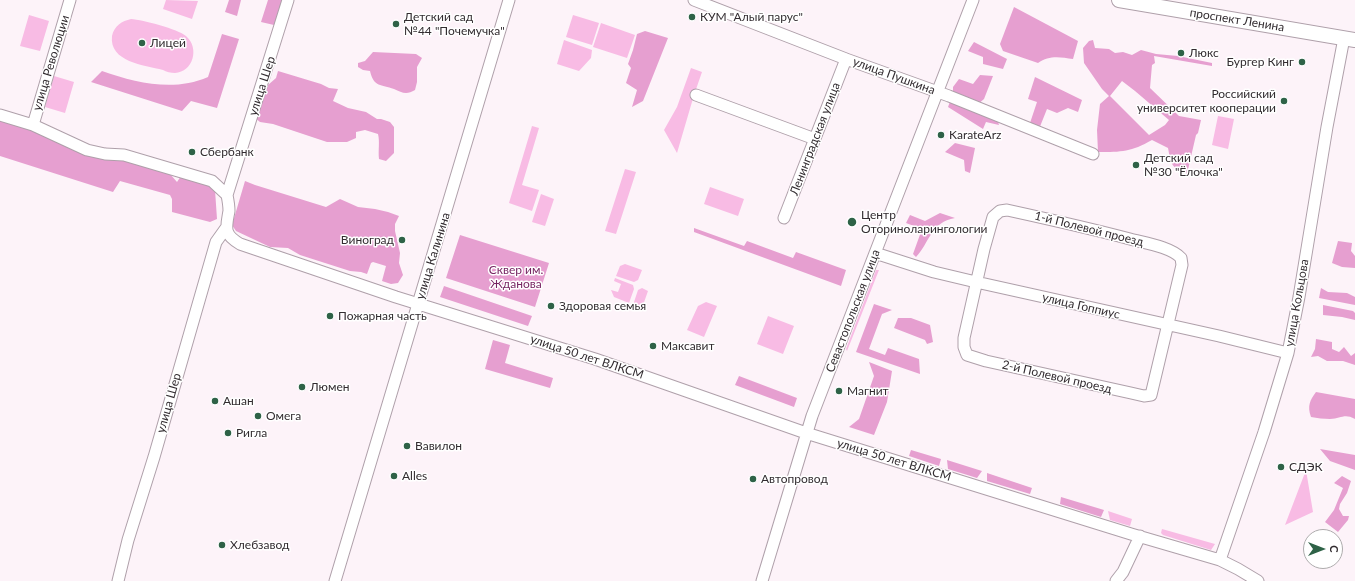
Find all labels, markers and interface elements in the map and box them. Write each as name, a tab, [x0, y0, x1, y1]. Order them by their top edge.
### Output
street label: проспект Ленина	[1189, 5, 1285, 35]
place label: Детский сад №44 "Почемучка"	[404, 10, 505, 38]
place label: КУМ "Алый парус"	[700, 10, 803, 24]
marker: КУМ "Алый парус"	[687, 12, 697, 22]
street label: улица Революции	[30, 13, 72, 113]
marker: Детский сад №44 "Почемучка"	[391, 19, 401, 29]
place label: Лицей	[150, 36, 186, 50]
marker: Лицей	[137, 38, 147, 48]
place label: Люкс	[1189, 46, 1219, 60]
marker: Люкс	[1176, 48, 1186, 58]
street label: улица Шер	[246, 54, 278, 118]
street label: улица Пушкина	[851, 54, 937, 98]
place label: Бургер Кинг	[1227, 55, 1294, 69]
marker: Бургер Кинг	[1297, 57, 1307, 67]
street label: Ленинградская улица	[787, 80, 843, 198]
place label: Российский университет кооперации	[1137, 87, 1276, 115]
marker: Российский университет кооперации	[1279, 96, 1289, 106]
place label: KarateArz	[949, 128, 1001, 142]
marker: KarateArz	[936, 130, 946, 140]
place label: Сбербанк	[200, 145, 254, 159]
marker: Сбербанк	[187, 147, 197, 157]
place label: Детский сад №30 "Ёлочка"	[1144, 151, 1223, 179]
marker: Детский сад №30 "Ёлочка"	[1131, 160, 1141, 170]
place label: Центр Оториноларингологии	[861, 208, 987, 236]
street label: 1-й Полевой проезд	[1033, 208, 1145, 250]
street label: улица Калинина	[413, 211, 453, 301]
marker: Центр Оториноларингологии	[846, 216, 858, 228]
place label: Виноград	[341, 233, 394, 247]
marker: Виноград	[397, 235, 407, 245]
street label: Севастопольская улица	[823, 248, 883, 374]
street label: улица Кольцова	[1282, 258, 1312, 348]
park label: Сквер им. Жданова	[489, 263, 543, 291]
street label: улица Гоппиус	[1041, 290, 1121, 322]
place label: Здоровая семья	[559, 299, 646, 313]
marker: Здоровая семья	[546, 301, 556, 311]
place label: Пожарная часть	[338, 309, 427, 323]
marker: Пожарная часть	[325, 311, 335, 321]
street label: улица 50 лет ВЛКСМ	[528, 332, 646, 382]
place label: Максавит	[661, 339, 715, 353]
marker: Максавит	[648, 341, 658, 351]
street label: 2-й Полевой проезд	[1001, 357, 1113, 397]
street label: улица Шер	[154, 371, 184, 435]
place label: Люмен	[310, 380, 350, 394]
marker: Люмен	[297, 382, 307, 392]
place label: Магнит	[847, 384, 889, 398]
marker: Магнит	[834, 386, 844, 396]
place label: Ашан	[223, 394, 254, 408]
marker: Ашан	[210, 396, 220, 406]
place label: Омега	[266, 409, 301, 423]
marker: Омега	[253, 411, 263, 421]
place label: Ригла	[236, 426, 267, 440]
marker: Ригла	[223, 428, 233, 438]
street label: улица 50 лет ВЛКСМ	[835, 436, 953, 484]
place label: Вавилон	[415, 439, 462, 453]
marker: Вавилон	[402, 441, 412, 451]
place label: СДЭК	[1289, 460, 1323, 474]
marker: СДЭК	[1276, 462, 1286, 472]
place label: Alles	[402, 469, 427, 483]
marker: Alles	[389, 471, 399, 481]
place label: Автопровод	[761, 472, 828, 486]
marker: Автопровод	[748, 474, 758, 484]
north arrow	[1303, 529, 1343, 569]
place label: Хлебзавод	[230, 538, 289, 552]
marker: Хлебзавод	[217, 540, 227, 550]
text: С	[1328, 545, 1341, 553]

